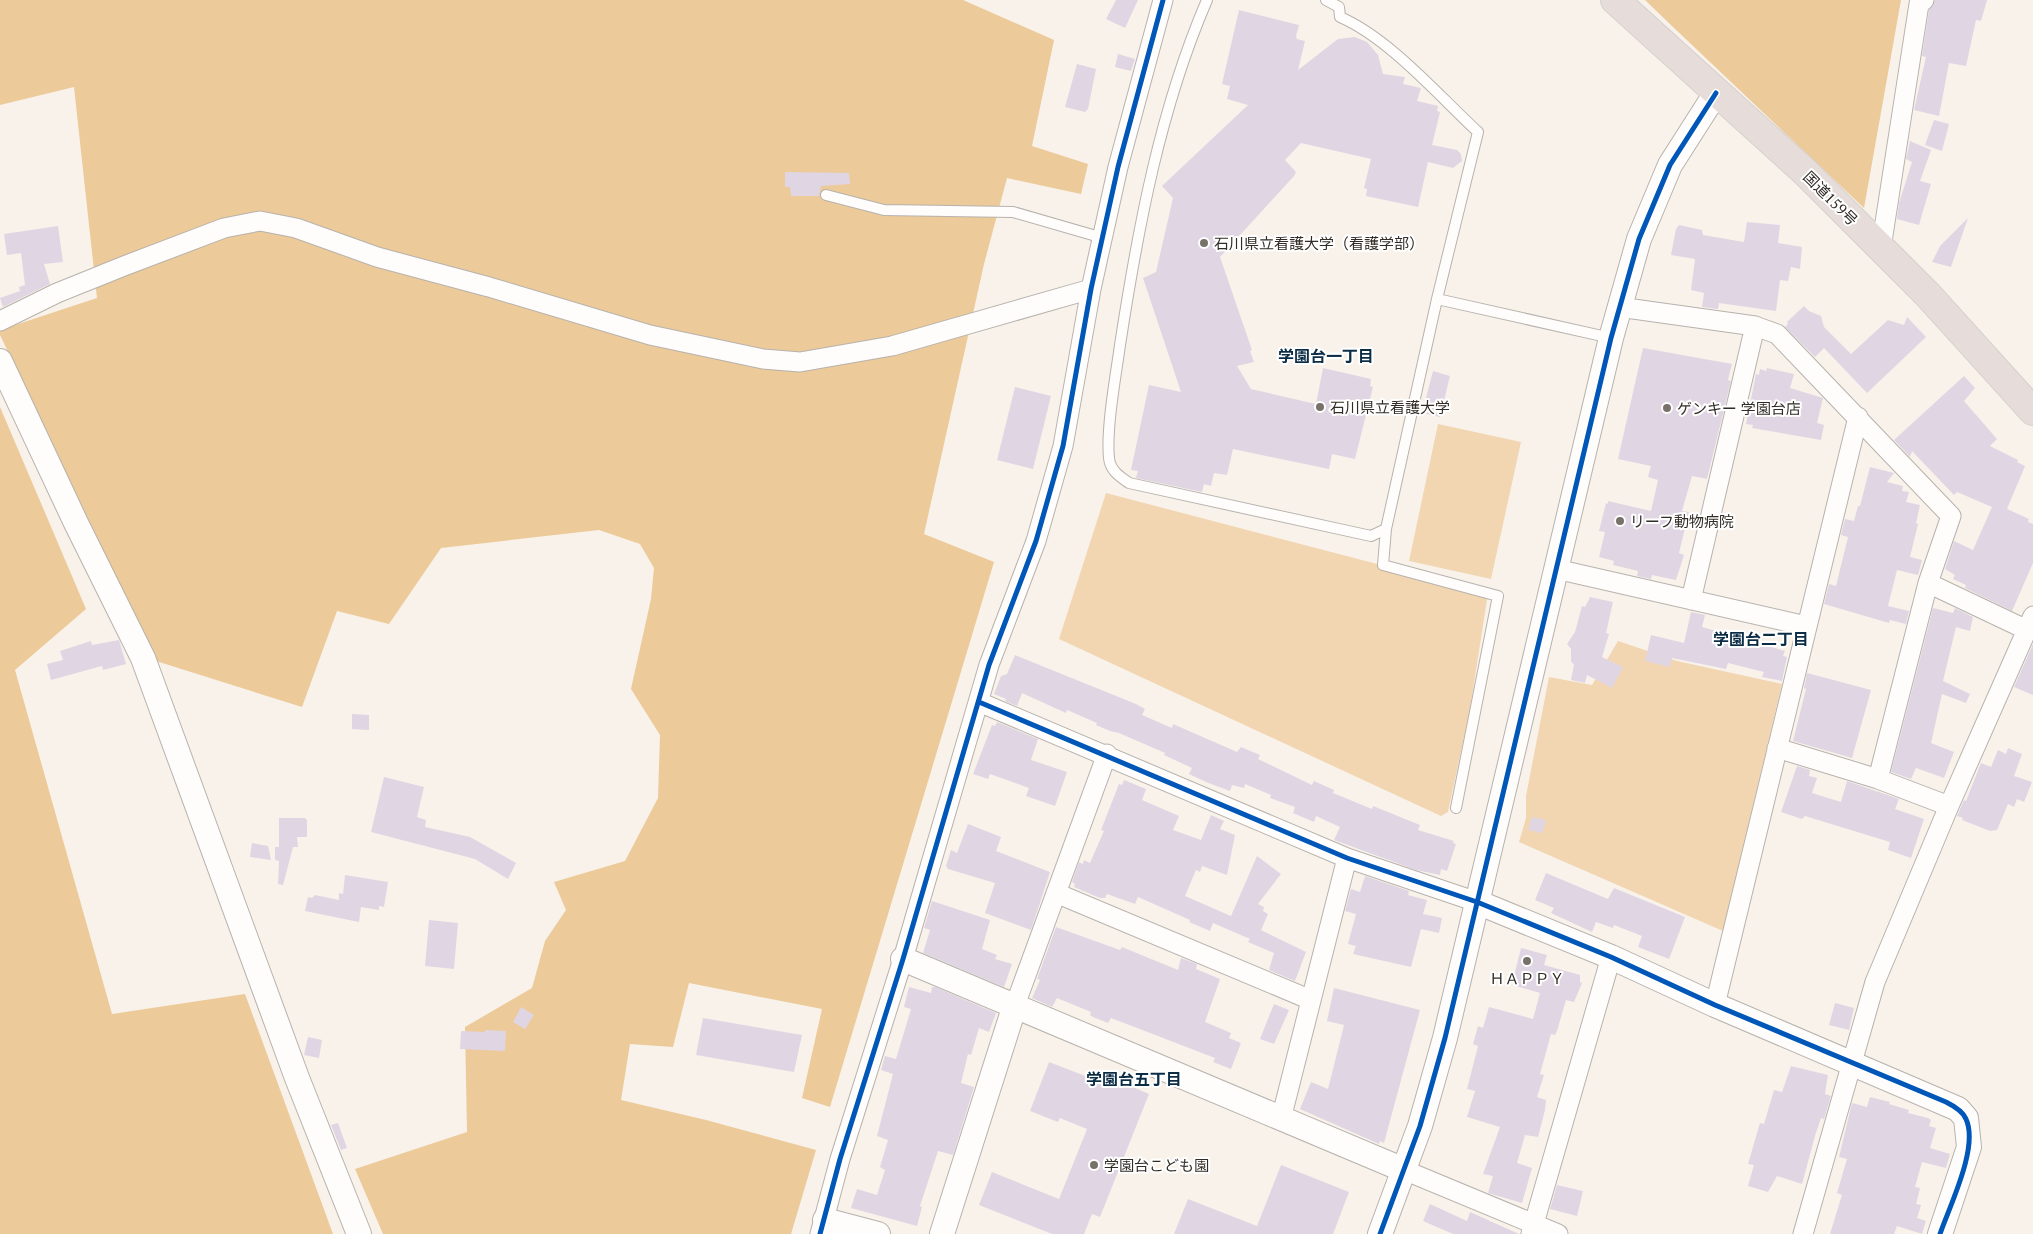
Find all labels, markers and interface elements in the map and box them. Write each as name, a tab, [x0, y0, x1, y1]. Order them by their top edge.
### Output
street label: 国道159号	[1800, 167, 1862, 229]
place label: 石川県立看護大学（看護学部）	[1214, 233, 1424, 253]
marker: 石川県立看護大学（看護学部）	[1198, 237, 1210, 249]
district label: 学園台一丁目	[1278, 345, 1374, 367]
place label: 石川県立看護大学	[1330, 397, 1450, 417]
place label: ゲンキー 学園台店	[1677, 398, 1801, 418]
marker: 石川県立看護大学	[1314, 401, 1326, 413]
marker: ゲンキー 学園台店	[1661, 402, 1673, 414]
place label: リーフ動物病院	[1630, 511, 1734, 531]
marker: リーフ動物病院	[1614, 515, 1626, 527]
district label: 学園台二丁目	[1713, 628, 1809, 650]
marker: ＨＡＰＰＹ	[1521, 955, 1533, 967]
place label: ＨＡＰＰＹ	[1489, 968, 1565, 988]
district label: 学園台五丁目	[1086, 1068, 1182, 1090]
place label: 学園台こども園	[1104, 1155, 1209, 1175]
marker: 学園台こども園	[1088, 1159, 1100, 1171]

